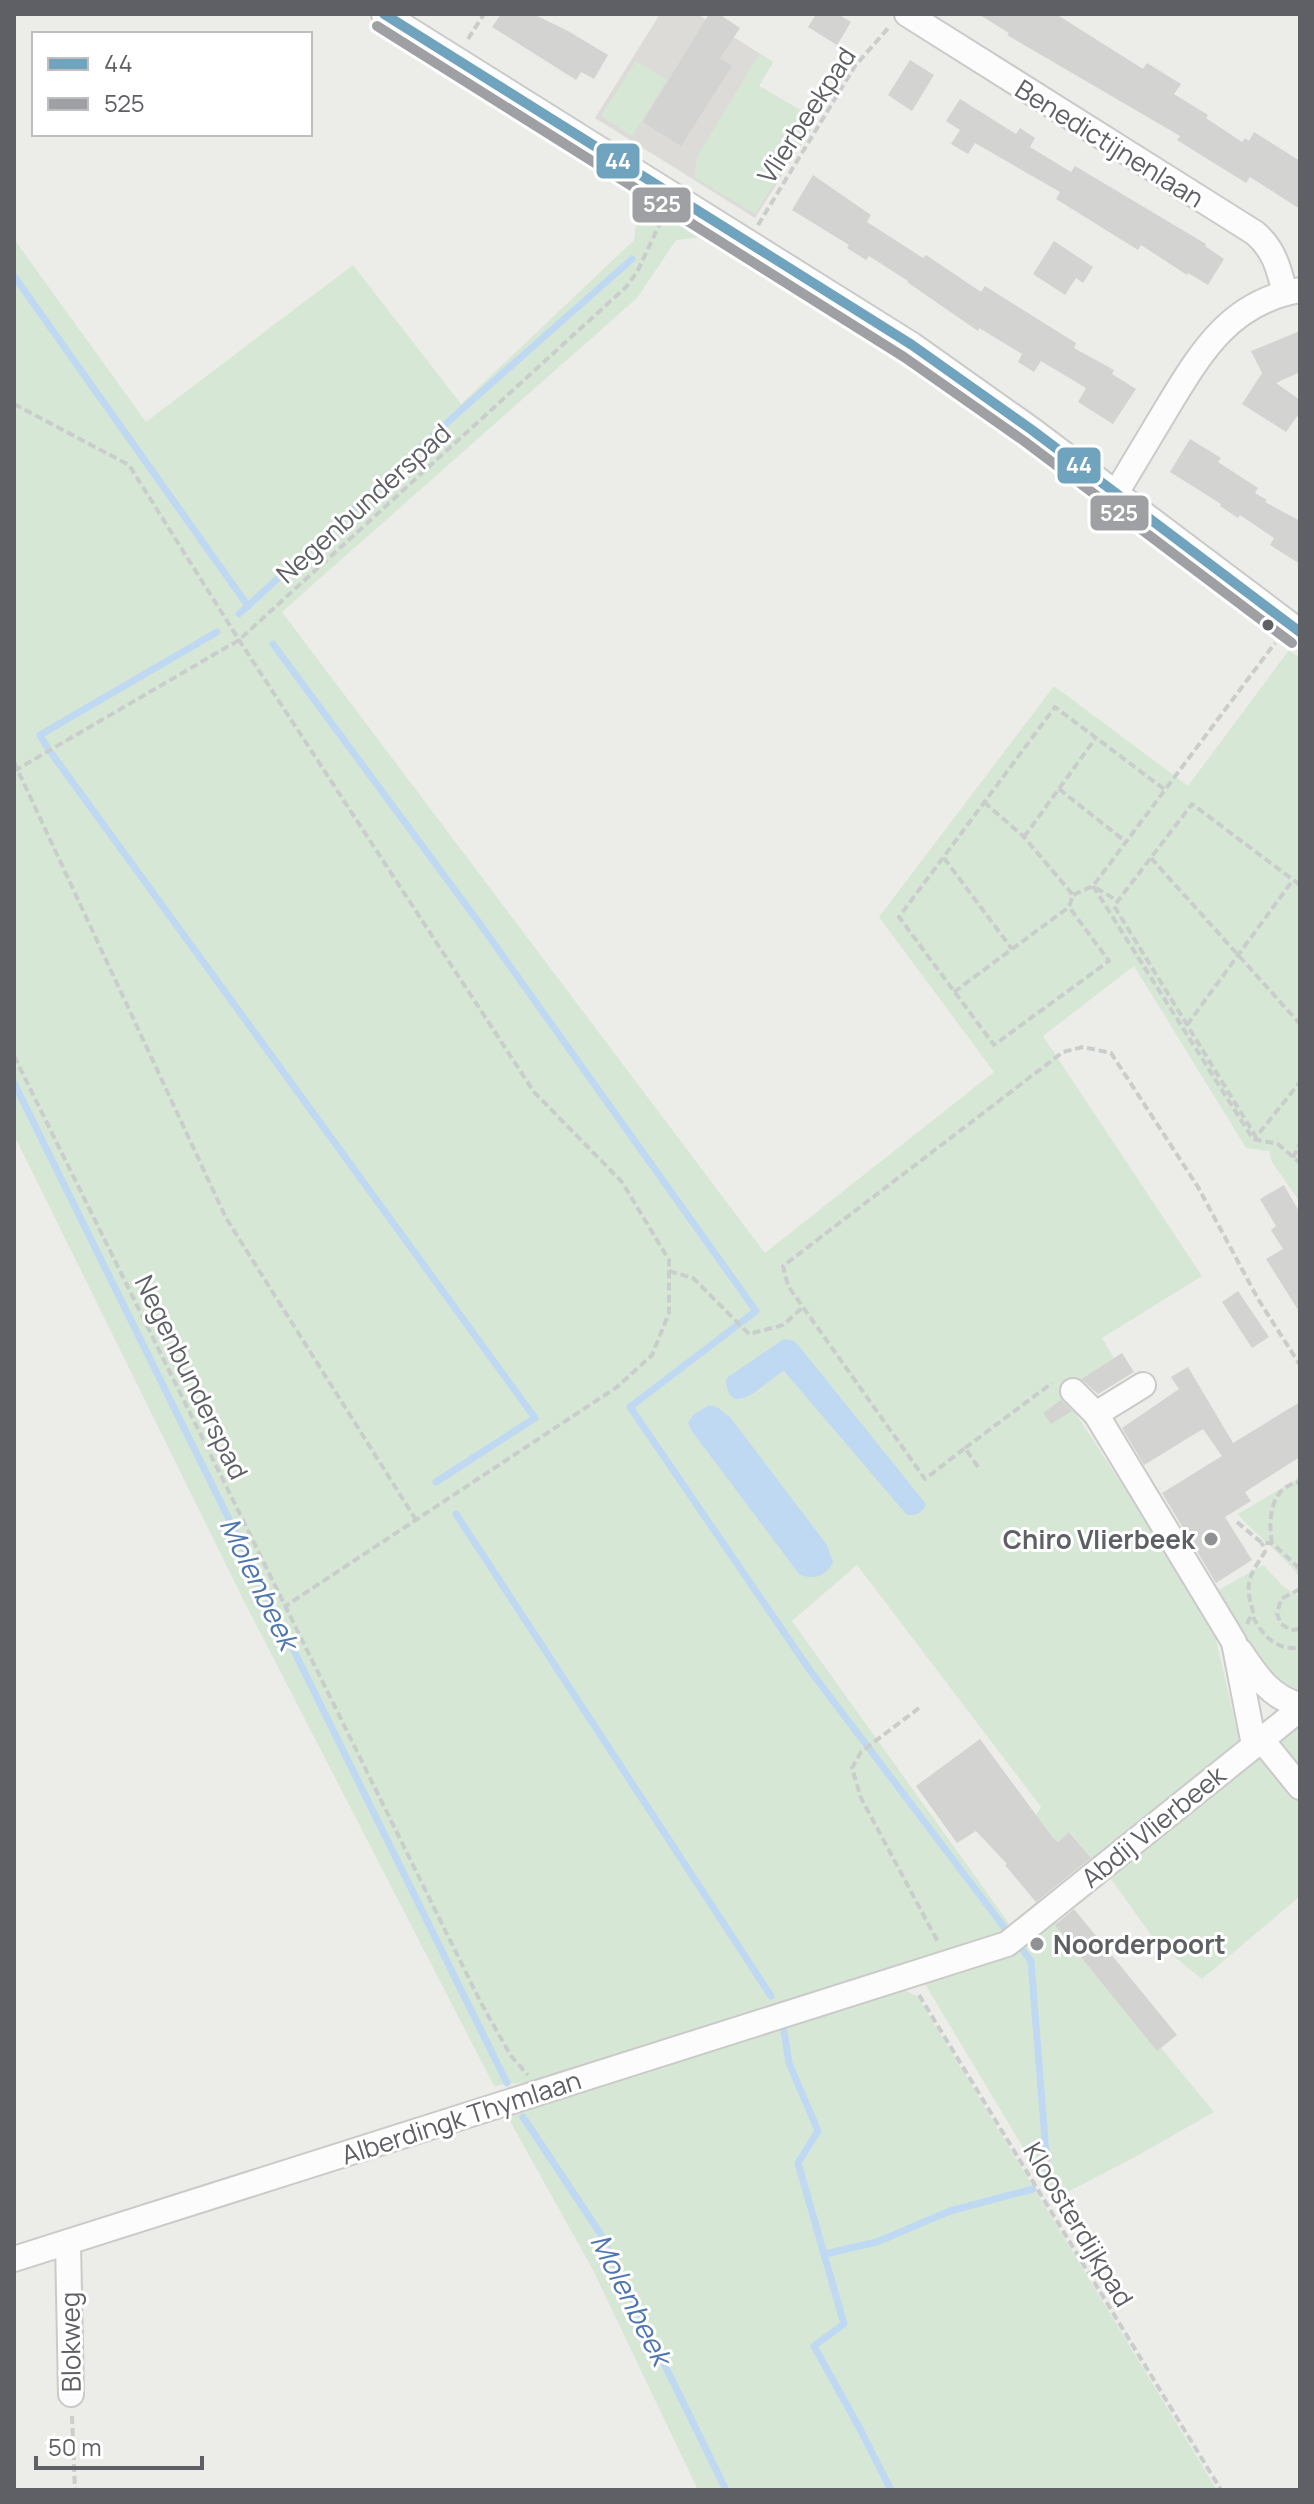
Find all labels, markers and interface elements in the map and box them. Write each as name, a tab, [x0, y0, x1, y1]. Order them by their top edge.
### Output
legend	[32, 32, 312, 136]
street label: Vlierbeekpad	[748, 40, 864, 190]
text: 44	[104, 46, 133, 79]
street label: Benedictijnenlaan	[1009, 70, 1211, 216]
text: 525	[104, 86, 145, 119]
line badge: 44	[595, 142, 641, 180]
text: 44	[605, 146, 631, 176]
line badge: 525	[631, 186, 692, 224]
text: 525	[643, 189, 681, 219]
street label: Negenbunderspad	[268, 415, 458, 591]
line badge: 44	[1056, 446, 1102, 485]
text: 44	[1066, 450, 1092, 480]
line badge: 525	[1089, 494, 1150, 532]
text: 525	[1100, 498, 1138, 528]
unlabelled marker	[1260, 617, 1276, 633]
street label: Negenbunderspad	[127, 1269, 257, 1485]
water label: Molenbeek	[212, 1511, 310, 1659]
place label: Chiro Vlierbeek	[1003, 1521, 1196, 1557]
marker: Chiro Vlierbeek	[1202, 1530, 1220, 1548]
street label: Abdij Vlierbeek	[1073, 1756, 1233, 1895]
place label: Noorderpoort	[1053, 1926, 1226, 1962]
marker: Noorderpoort	[1028, 1935, 1046, 1953]
street label: Alberdingk Thymlaan	[337, 2061, 585, 2173]
street label: Kloosterdijkpad	[1016, 2135, 1142, 2313]
water label: Molenbeek	[583, 2227, 683, 2375]
street label: Blokweg	[51, 2292, 89, 2392]
scale bar	[36, 2420, 202, 2470]
text: 50 m	[48, 2430, 102, 2463]

